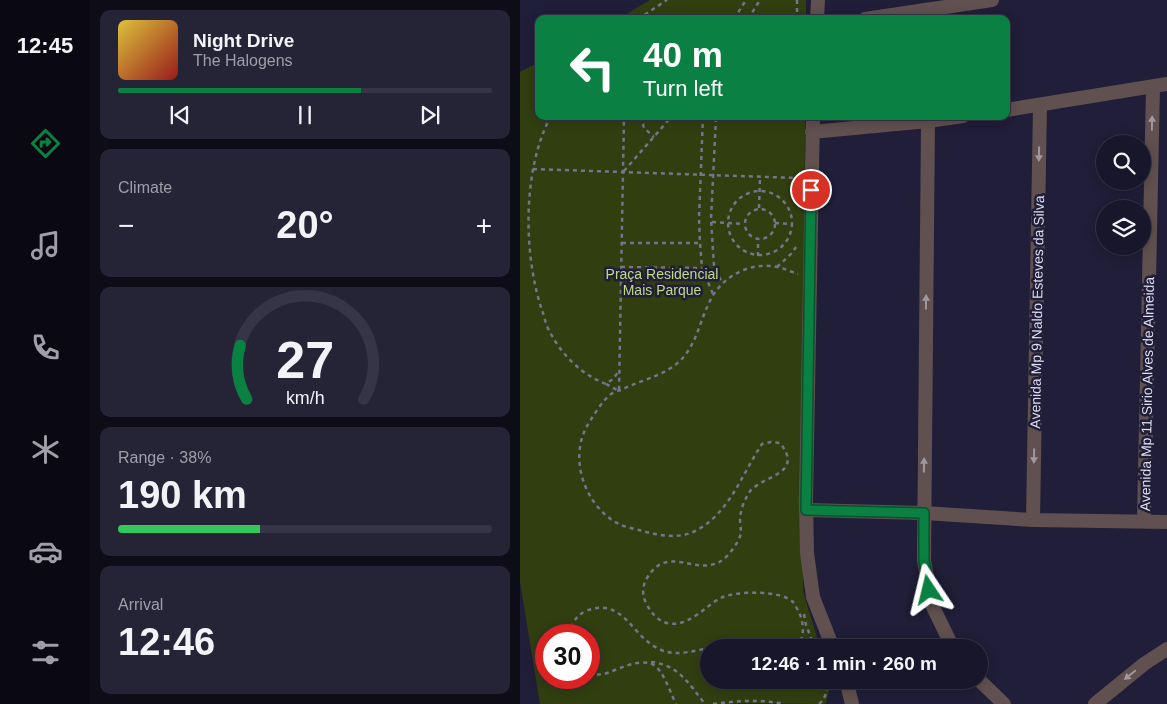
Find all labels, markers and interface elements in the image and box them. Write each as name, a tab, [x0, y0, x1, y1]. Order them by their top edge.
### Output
text: Night Drive	[193, 30, 294, 51]
text: 12:45	[17, 33, 73, 58]
icon: left	[560, 35, 625, 100]
text: 40 m	[643, 35, 723, 74]
text: The Halogens	[193, 52, 293, 69]
text: Turn left	[643, 76, 723, 101]
icon: previous	[166, 101, 194, 129]
icon: pause	[291, 101, 319, 129]
icon: next	[416, 101, 444, 129]
one-way arrow	[1148, 114, 1156, 130]
icon: directions	[28, 126, 63, 161]
map controls	[1096, 135, 1151, 255]
button: search	[1096, 135, 1151, 190]
one-way arrow	[1035, 146, 1043, 162]
pin	[790, 169, 832, 211]
icon: arrive	[797, 176, 825, 204]
text: Climate	[118, 179, 172, 196]
street label: Avenida Mp 9 Naldo Esteves da Silva	[1027, 195, 1047, 429]
button: layers	[1096, 200, 1151, 255]
text: 20°	[276, 204, 334, 246]
text: −	[118, 210, 134, 241]
text: +	[476, 210, 492, 241]
icon: music	[28, 228, 63, 263]
park label: Praça Residencial Mais Parque	[606, 266, 718, 298]
street label: Avenida Mp 11 Sirio Alves de Almeida	[1137, 276, 1157, 511]
one-way arrow	[922, 294, 930, 310]
icon: phone	[28, 330, 63, 365]
text: 27	[276, 331, 334, 389]
text: km/h	[286, 388, 324, 408]
icon: climate	[28, 432, 63, 467]
text: Range · 38%	[118, 449, 211, 466]
one-way arrow	[1030, 449, 1038, 465]
one-way arrow	[920, 456, 928, 472]
text: 190 km	[118, 474, 247, 516]
icon: car	[28, 534, 63, 569]
position arrow	[902, 563, 954, 615]
text: Arrival	[118, 596, 163, 613]
text: 12:46	[118, 621, 215, 663]
speed limit sign: 30	[535, 624, 600, 689]
icon: filters	[28, 635, 63, 670]
text: 12:46 · 1 min · 260 m	[751, 653, 937, 674]
one-way arrow	[1124, 670, 1137, 681]

